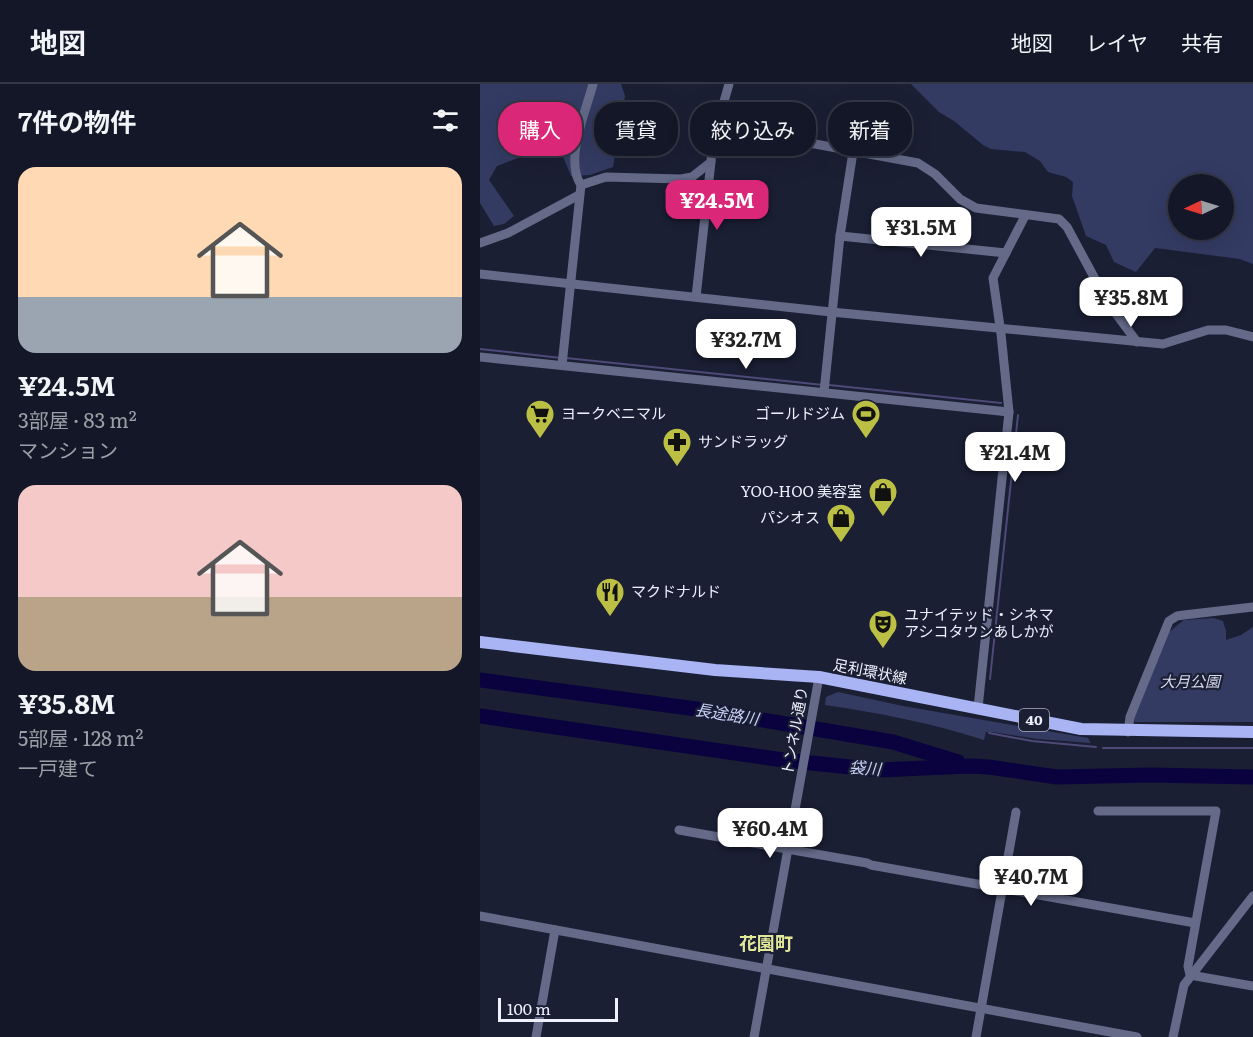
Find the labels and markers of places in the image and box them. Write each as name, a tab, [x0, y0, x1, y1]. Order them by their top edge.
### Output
pin: ¥24.5M	[668, 180, 766, 231]
pin: ¥31.5M	[872, 207, 970, 258]
pin: ¥35.8M	[1082, 277, 1180, 328]
pin: ¥32.7M	[697, 319, 795, 370]
supermarket icon: ヨークベニマル	[524, 398, 556, 440]
sports icon: ゴールドジム	[850, 398, 882, 440]
place label: ヨークベニマル	[561, 401, 666, 424]
place label: ゴールドジム	[755, 401, 845, 424]
pharmacy icon: サンドラッグ	[661, 426, 693, 468]
place label: サンドラッグ	[698, 429, 788, 452]
pin: ¥21.4M	[966, 432, 1064, 483]
shop icon: YOO-HOO 美容室	[867, 476, 899, 518]
place label: YOO-HOO 美容室	[741, 479, 862, 502]
shop icon: パシオス	[825, 502, 857, 544]
place label: パシオス	[760, 505, 820, 528]
restaurant icon: マクドナルド	[594, 576, 626, 618]
place label: マクドナルド	[631, 579, 721, 602]
place label: ユナイテッド・シネマ アシコタウンあしかが	[904, 602, 1054, 642]
theatre icon: ユナイテッド・シネマ アシコタウンあしかが	[867, 608, 899, 650]
pin: ¥60.4M	[721, 808, 819, 859]
pin: ¥40.7M	[982, 856, 1080, 907]

